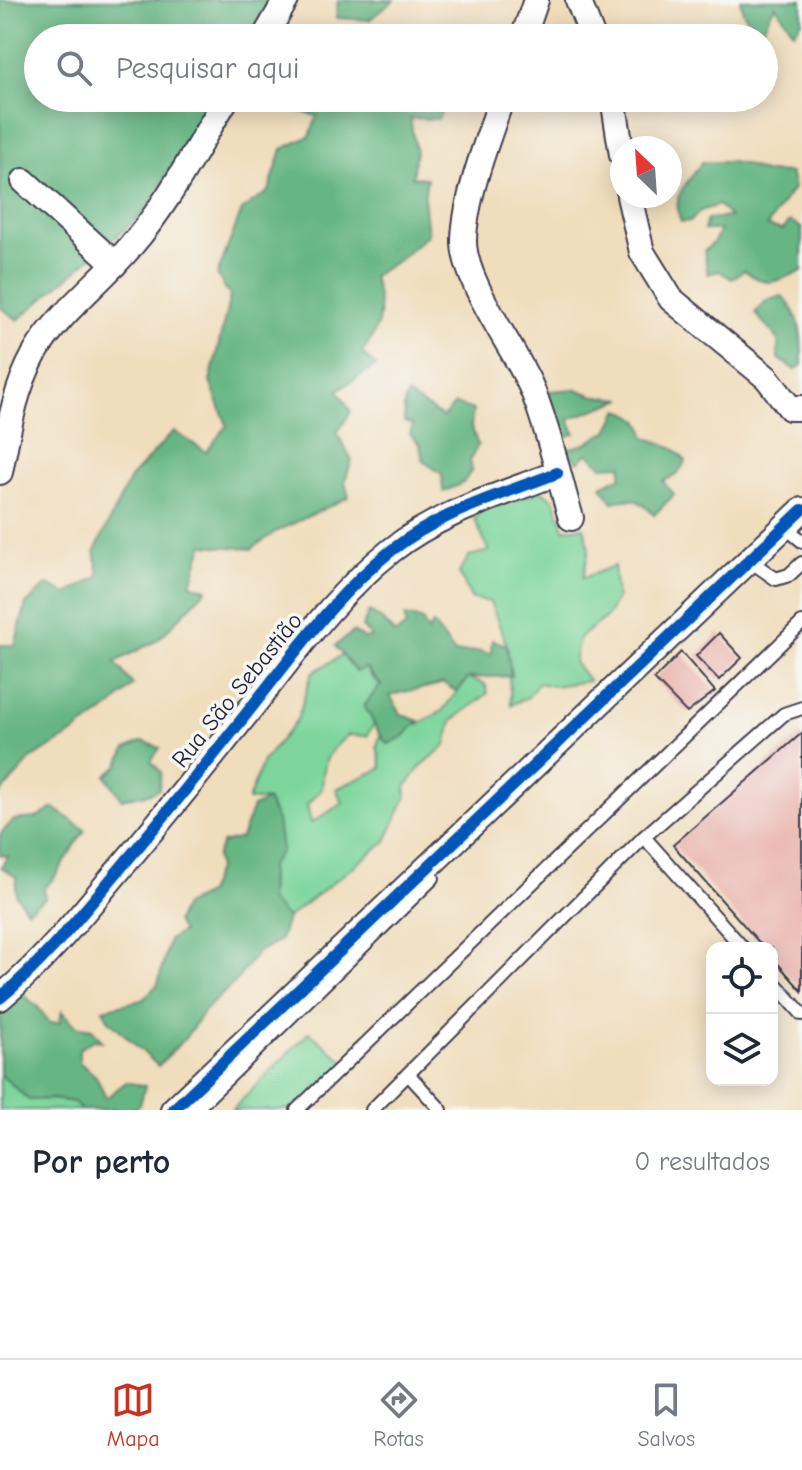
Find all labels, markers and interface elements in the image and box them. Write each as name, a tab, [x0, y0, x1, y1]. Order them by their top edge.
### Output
search box	[24, 24, 778, 112]
icon: search	[52, 46, 96, 90]
text: Pesquisar aqui	[116, 51, 299, 86]
north arrow	[610, 136, 682, 208]
street label: Rua São Sebastião	[166, 607, 308, 773]
map controls	[706, 942, 778, 1086]
button: locate	[706, 942, 778, 1014]
button: layers	[706, 1014, 778, 1086]
text: Por perto	[32, 1142, 170, 1182]
text: 0 resultados	[635, 1147, 770, 1177]
tab: Mapa	[107, 1378, 160, 1452]
tab: Rotas	[373, 1378, 424, 1452]
tab: Salvos	[637, 1378, 695, 1452]

